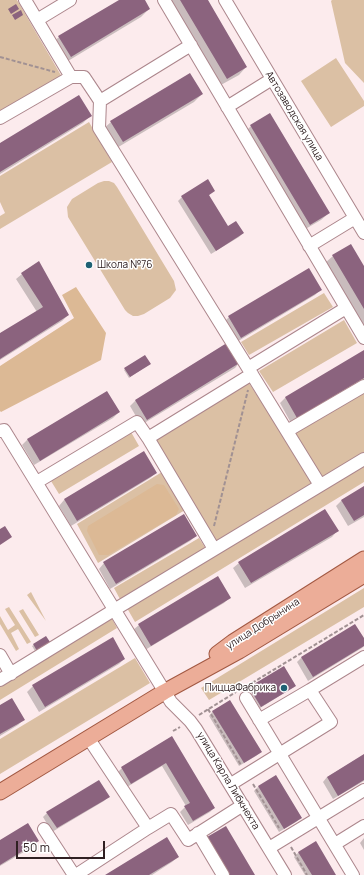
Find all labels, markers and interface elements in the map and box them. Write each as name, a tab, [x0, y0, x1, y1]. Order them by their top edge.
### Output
street label: Автозаводская улица	[263, 69, 325, 163]
place label: Школа №76	[97, 259, 152, 271]
marker: Школа №76	[84, 260, 94, 270]
street label: улица Добрынина	[224, 596, 302, 652]
place label: ПиццаФабрика	[205, 682, 276, 694]
marker: ПиццаФабрика	[279, 683, 289, 693]
street label: улица Карла Либкнехта	[194, 730, 262, 832]
scale bar	[18, 833, 107, 859]
text: 50 m	[23, 839, 50, 856]

